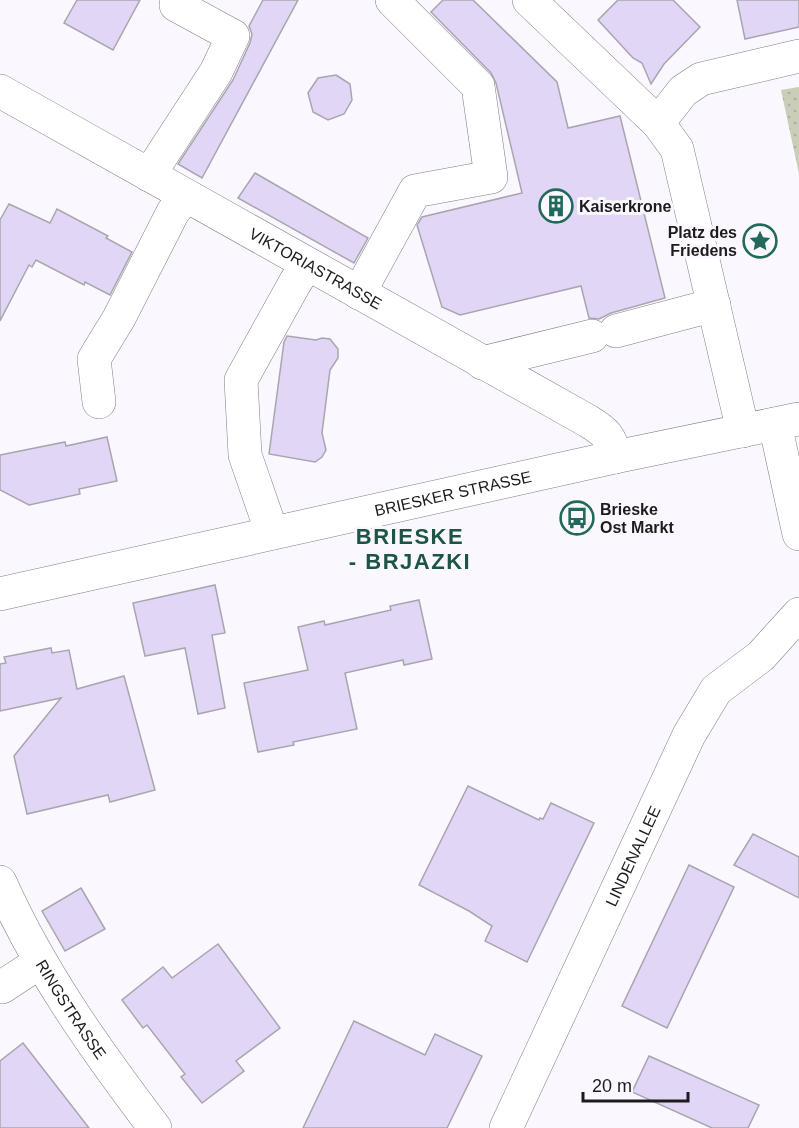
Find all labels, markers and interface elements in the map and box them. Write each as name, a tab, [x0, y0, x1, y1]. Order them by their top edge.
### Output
building icon: Kaiserkrone	[538, 188, 574, 224]
place label: Kaiserkrone	[579, 198, 672, 215]
place icon: Platz des Friedens	[742, 223, 778, 259]
street label: VIKTORIASTRASSE	[246, 224, 385, 312]
place label: Platz des Friedens	[668, 224, 737, 259]
street label: BRIESKER STRASSE	[373, 467, 533, 519]
bus stop icon: Brieske Ost Markt	[559, 500, 595, 536]
place label: Brieske Ost Markt	[600, 501, 674, 536]
district label: BRIESKE - BRJAZKI	[349, 524, 471, 574]
street label: LINDENALLEE	[602, 803, 663, 909]
street label: RINGSTRASSE	[33, 957, 110, 1062]
scale bar	[583, 1065, 688, 1103]
text: 20 m	[592, 1076, 632, 1096]

